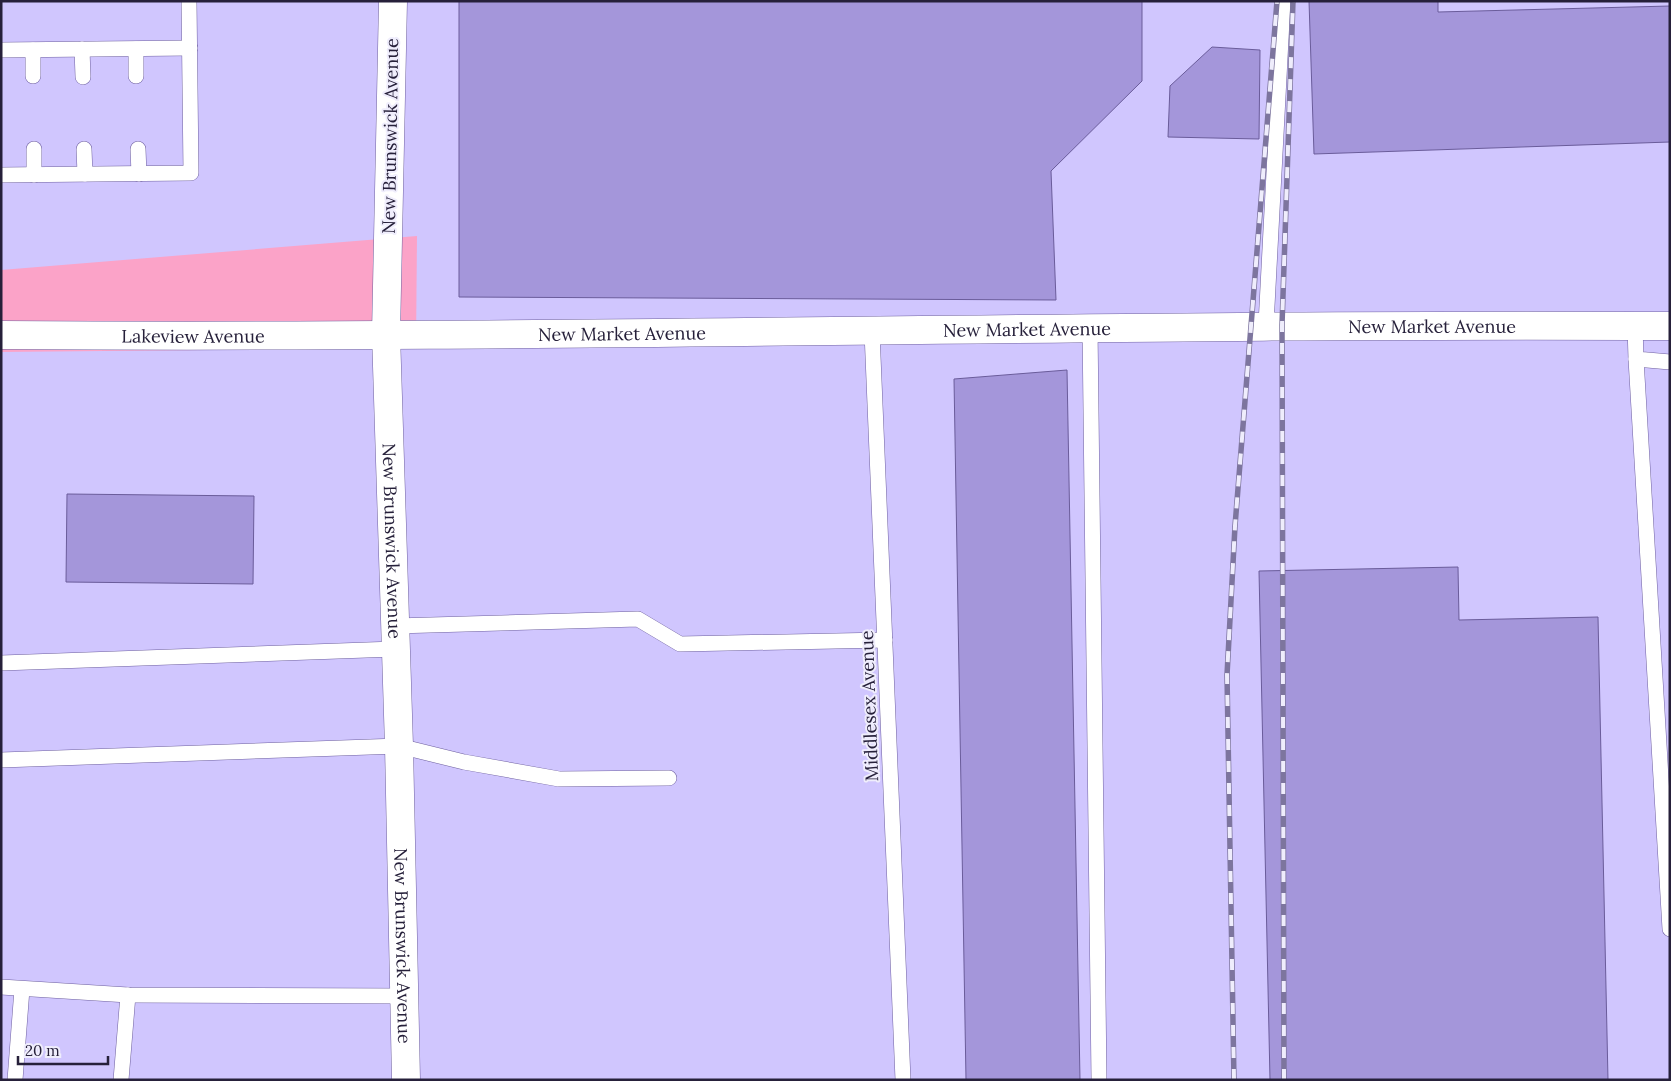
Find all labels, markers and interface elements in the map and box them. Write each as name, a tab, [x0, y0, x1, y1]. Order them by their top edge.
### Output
street label: New Brunswick Avenue	[377, 38, 403, 234]
street label: New Market Avenue	[1348, 314, 1516, 338]
street label: New Market Avenue	[943, 316, 1111, 341]
street label: New Market Avenue	[538, 321, 706, 345]
street label: Lakeview Avenue	[121, 324, 265, 347]
street label: New Brunswick Avenue	[378, 443, 407, 639]
street label: Middlesex Avenue	[855, 630, 883, 782]
street label: New Brunswick Avenue	[390, 848, 417, 1044]
scale bar	[18, 1034, 108, 1066]
text: 20 m	[25, 1041, 60, 1060]

